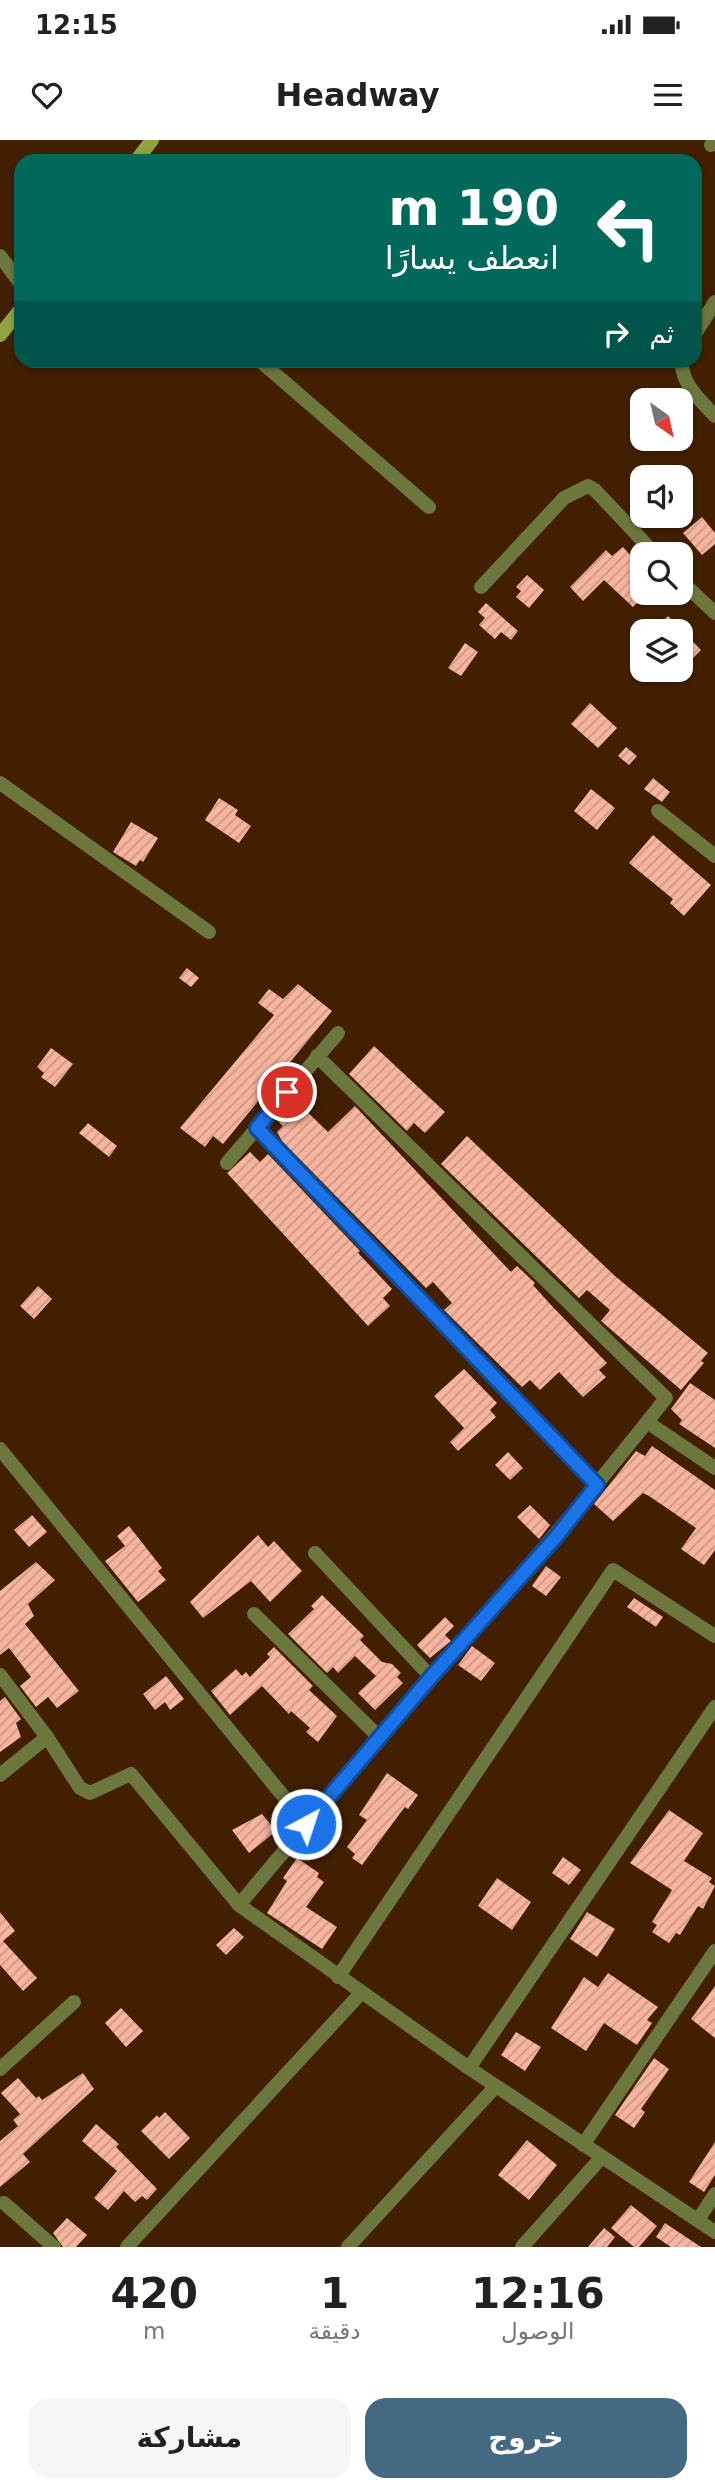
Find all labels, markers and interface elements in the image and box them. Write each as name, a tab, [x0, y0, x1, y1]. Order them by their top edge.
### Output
text: 12:15	[35, 10, 118, 40]
icon: heart	[28, 76, 66, 114]
text: Headway	[276, 76, 440, 114]
icon: menu	[649, 76, 687, 114]
text: 190 m	[389, 180, 559, 237]
icon: left	[583, 182, 674, 273]
text: انعطف يسارًا	[385, 239, 559, 277]
icon: right	[597, 315, 635, 353]
text: ثم	[649, 319, 674, 349]
north arrow	[630, 388, 693, 452]
map controls	[630, 388, 693, 682]
button: sound	[630, 465, 693, 528]
button: search	[630, 542, 693, 605]
button: layers	[630, 619, 693, 682]
pin	[257, 1062, 317, 1122]
icon: arrive	[268, 1073, 306, 1111]
position arrow	[269, 1787, 343, 1861]
text: 420	[110, 2269, 198, 2318]
text: 1	[320, 2269, 349, 2318]
text: 12:16	[471, 2269, 605, 2318]
text: m	[143, 2318, 165, 2344]
text: دقيقة	[308, 2318, 361, 2344]
text: الوصول	[501, 2318, 574, 2344]
button: مشاركة	[28, 2398, 351, 2478]
button: خروج	[365, 2398, 687, 2478]

